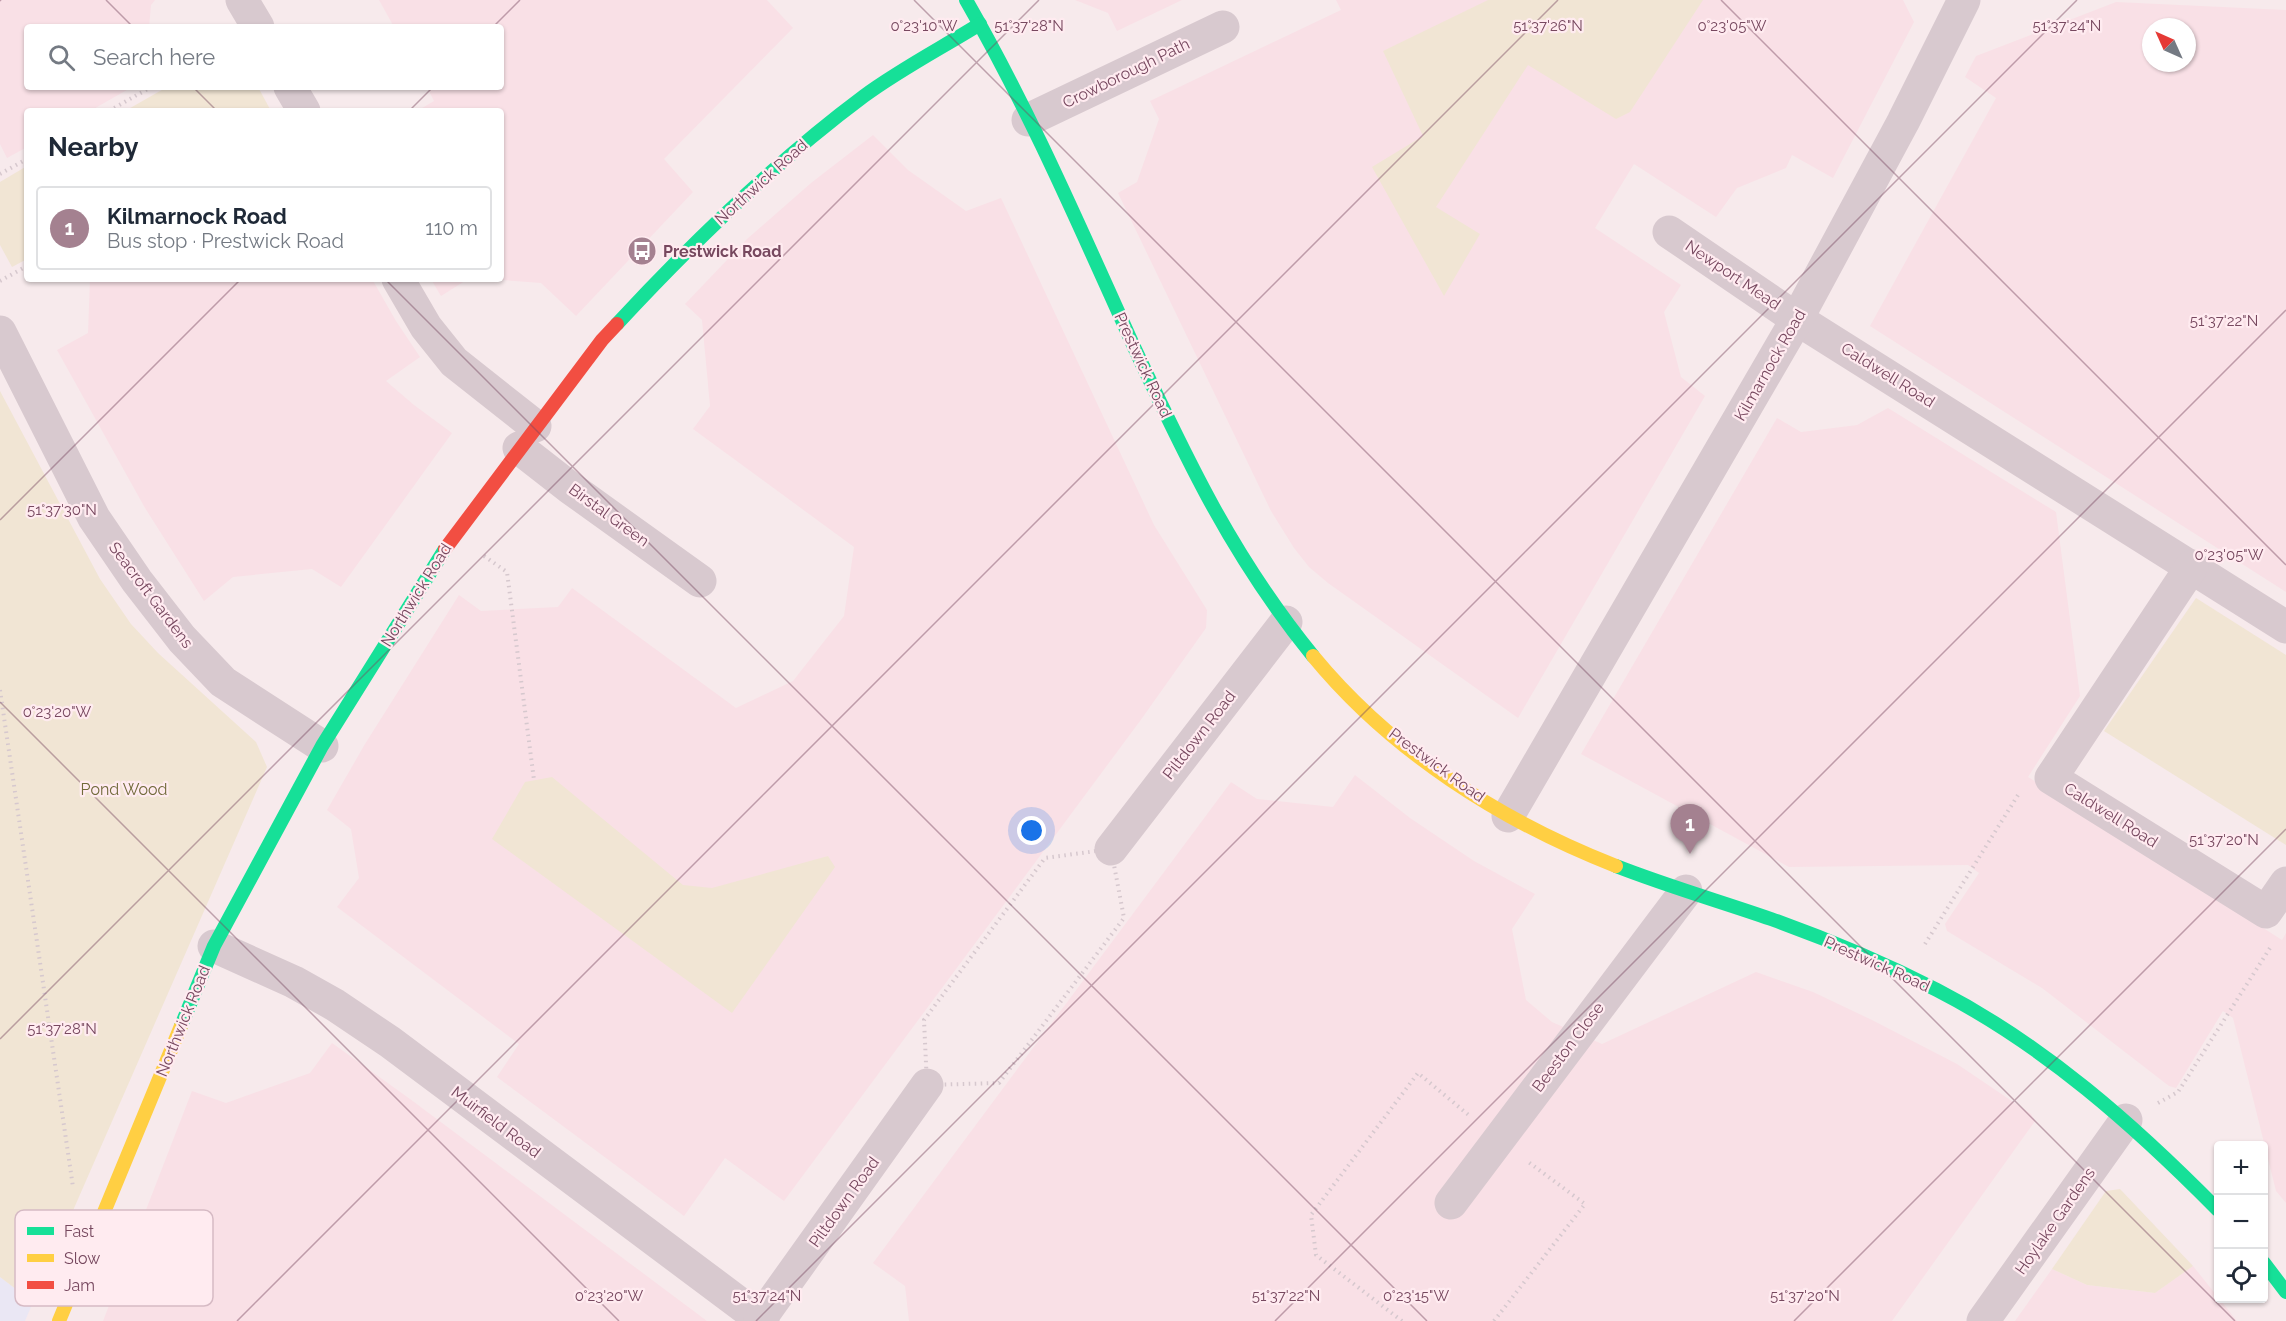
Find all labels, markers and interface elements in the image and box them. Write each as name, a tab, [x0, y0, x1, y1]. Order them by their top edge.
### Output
text: 0°23'10"W	[890, 17, 958, 35]
text: 51°37'28"N	[994, 17, 1064, 35]
text: 51°37'26"N	[1513, 17, 1583, 35]
text: 0°23'05"W	[1698, 17, 1767, 35]
text: 51°37'24"N	[2033, 17, 2101, 35]
north arrow	[2142, 18, 2196, 72]
search box	[24, 24, 504, 90]
street label: Crowborough Path	[1059, 34, 1193, 112]
icon: search	[45, 41, 78, 74]
text: Search here	[93, 44, 215, 70]
text: Nearby	[48, 132, 138, 162]
street label: Northwick Road	[711, 135, 811, 229]
text: Kilmarnock Road	[107, 203, 287, 229]
text: 1	[65, 216, 74, 240]
text: 110 m	[425, 216, 478, 240]
text: Bus stop · Prestwick Road	[107, 229, 344, 253]
bus stop icon: Prestwick Road	[626, 235, 658, 267]
street label: Newport Mead	[1682, 236, 1784, 314]
place label: Prestwick Road	[663, 242, 781, 261]
street label: Kilmarnock Road	[1730, 306, 1810, 424]
street label: Prestwick Road	[1110, 309, 1176, 421]
text: 51°37'22"N	[2190, 312, 2258, 330]
street label: Caldwell Road	[1838, 339, 1938, 411]
street label: Birstal Green	[565, 480, 653, 550]
text: 51°37'30"N	[27, 501, 97, 519]
street label: Seacroft Gardens	[105, 538, 197, 652]
street label: Northwick Road	[377, 540, 455, 650]
text: 0°23'05"W	[2195, 546, 2264, 564]
street label: Piltdown Road	[1159, 687, 1239, 783]
text: 0°23'20"W	[23, 703, 92, 721]
street label: Prestwick Road	[1385, 724, 1489, 806]
street label: Caldwell Road	[2061, 779, 2161, 851]
park label: Pond Wood	[81, 780, 167, 799]
pin: 1	[1670, 804, 1710, 854]
your location	[1017, 816, 1046, 845]
text: 51°37'20"N	[2189, 831, 2259, 849]
street label: Prestwick Road	[1821, 932, 1933, 996]
street label: Northwick Road	[152, 963, 214, 1079]
street label: Beeston Close	[1528, 998, 1608, 1096]
text: 51°37'28"N	[27, 1020, 97, 1038]
street label: Muirfield Road	[448, 1082, 544, 1162]
map controls	[2214, 1141, 2268, 1303]
button: +	[2214, 1141, 2268, 1195]
street label: Piltdown Road	[805, 1153, 883, 1251]
street label: Hoylake Gardens	[2011, 1164, 2099, 1278]
button: −	[2214, 1195, 2268, 1249]
legend	[15, 1210, 213, 1306]
text: Fast	[64, 1222, 95, 1241]
text: Slow	[64, 1249, 100, 1268]
button: locate	[2214, 1249, 2268, 1303]
text: Jam	[64, 1276, 95, 1295]
text: 0°23'20"W	[575, 1287, 644, 1305]
text: 51°37'24"N	[733, 1287, 801, 1305]
text: 51°37'22"N	[1252, 1287, 1320, 1305]
text: 0°23'15"W	[1383, 1287, 1449, 1305]
text: 51°37'20"N	[1770, 1287, 1840, 1305]

